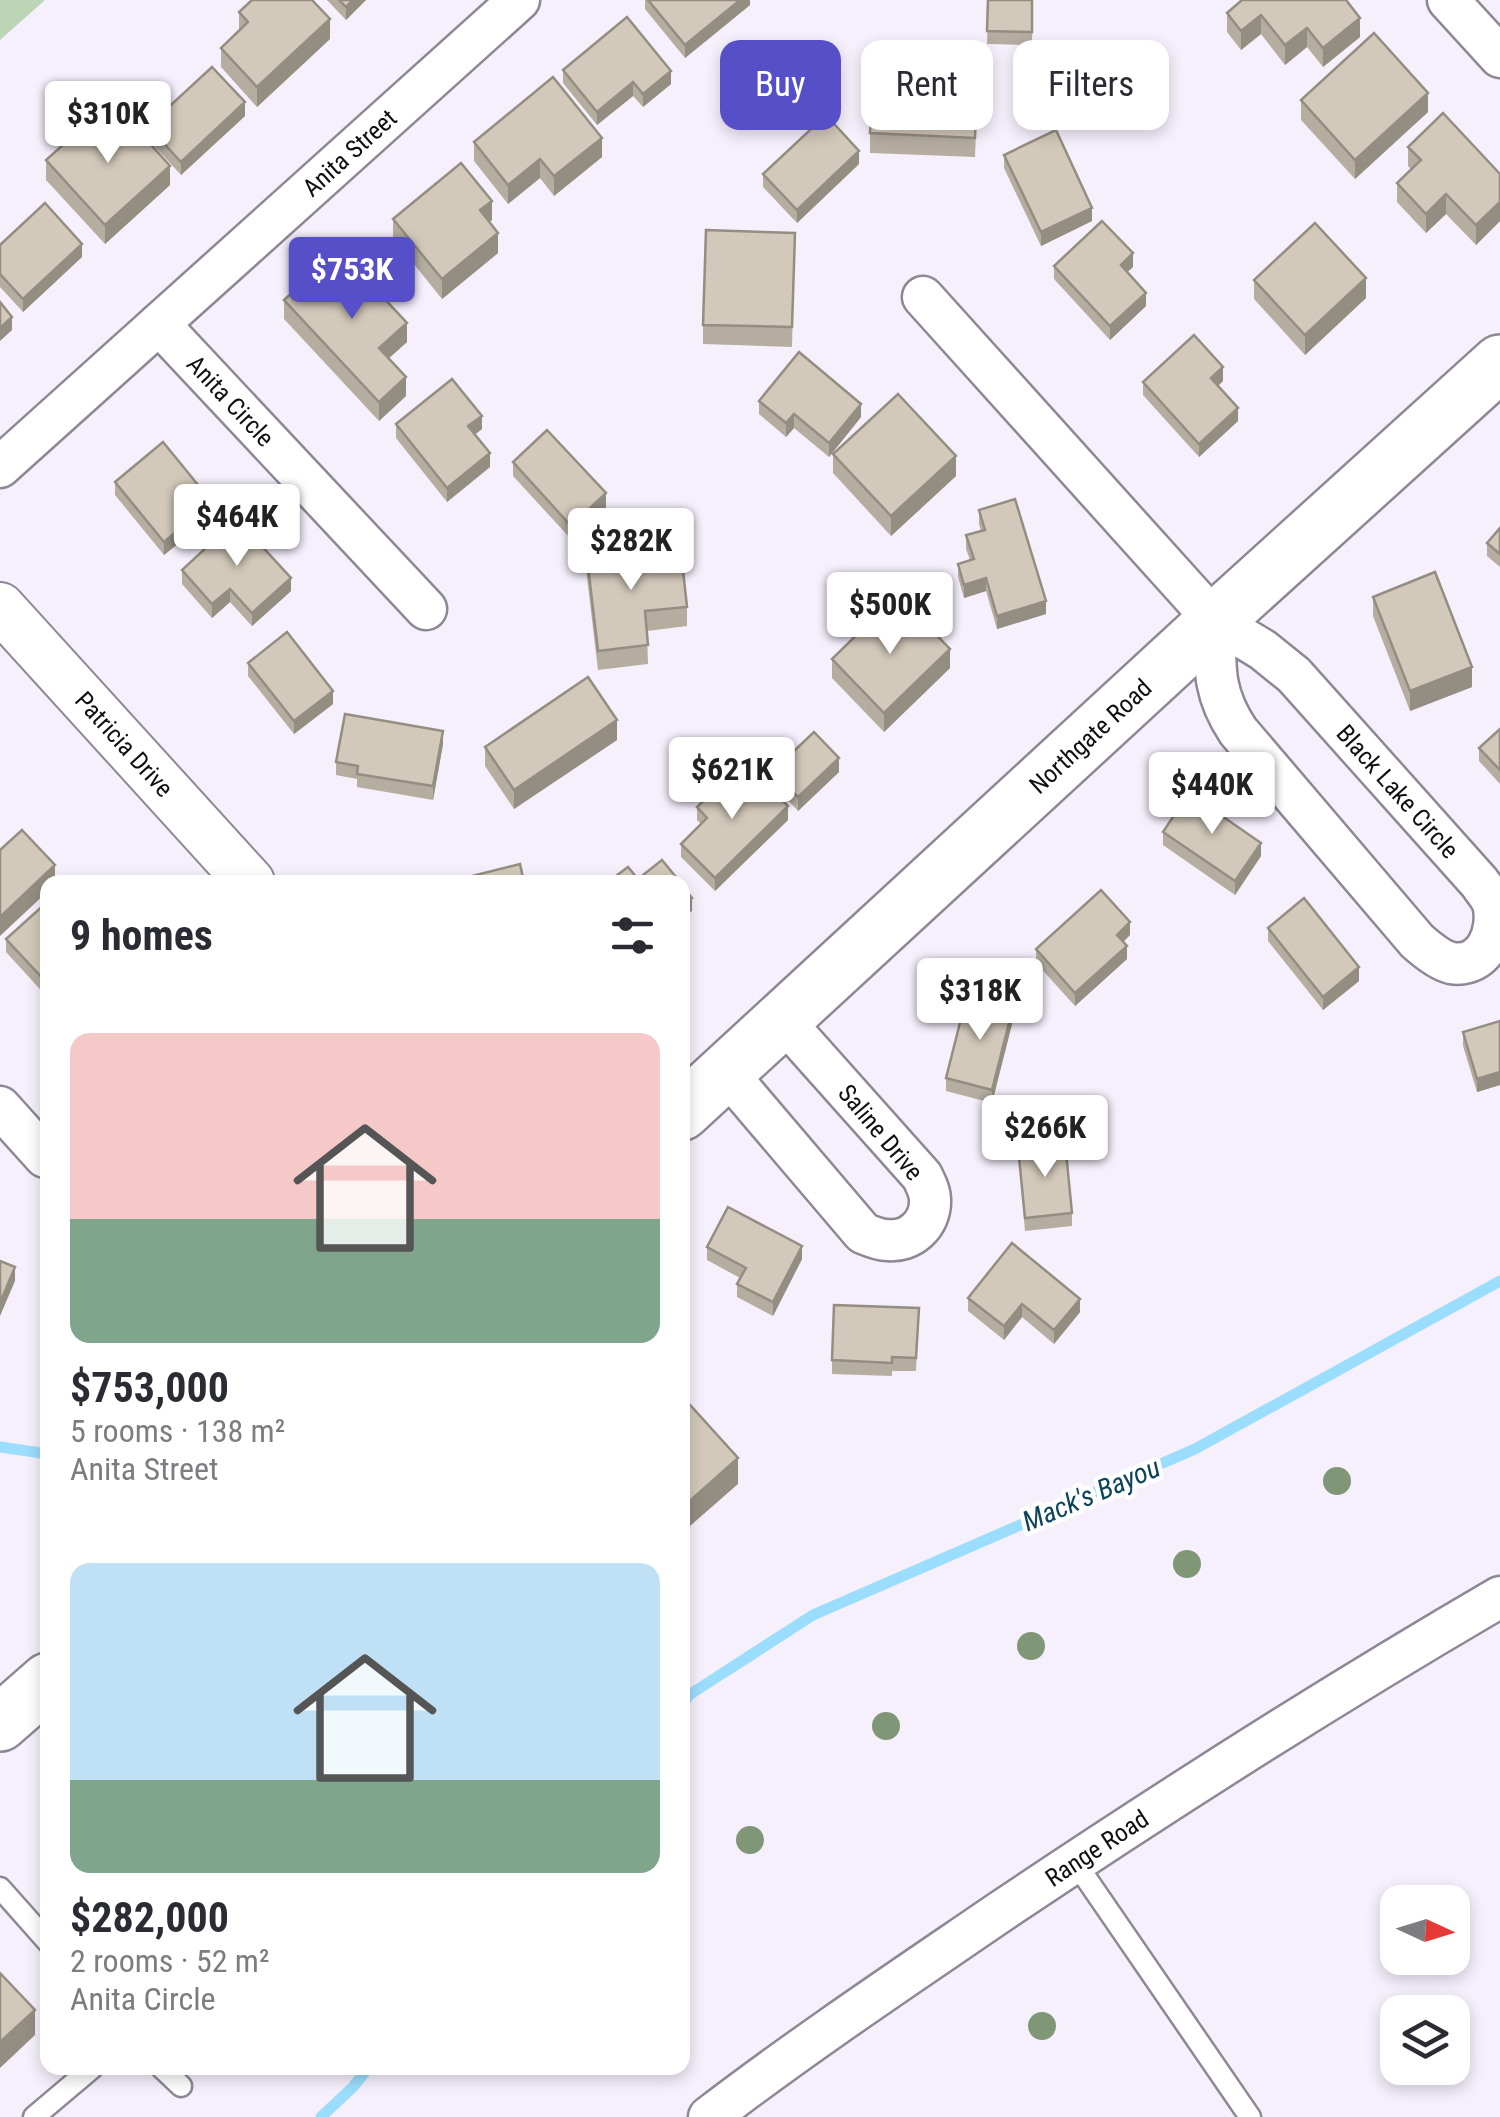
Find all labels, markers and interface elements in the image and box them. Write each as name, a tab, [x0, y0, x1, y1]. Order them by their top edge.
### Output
chip: Buy	[720, 40, 841, 130]
chip: Rent	[861, 40, 993, 130]
chip: Filters	[1013, 40, 1169, 130]
pin: $310K	[38, 81, 178, 166]
text: $310K	[67, 94, 149, 132]
street label: Anita Street	[297, 103, 403, 203]
pin: $753K	[282, 237, 422, 322]
text: $753K	[311, 250, 393, 288]
street label: Anita Circle	[181, 350, 280, 452]
pin: $464K	[167, 484, 307, 569]
text: $464K	[196, 497, 278, 535]
pin: $282K	[561, 508, 701, 593]
text: $282K	[590, 521, 672, 559]
pin: $500K	[820, 572, 960, 657]
text: $500K	[849, 585, 931, 623]
street label: Northgate Road	[1024, 673, 1157, 800]
street label: Patricia Drive	[69, 686, 179, 803]
street label: Black Lake Circle	[1331, 719, 1465, 864]
pin: $621K	[662, 737, 802, 822]
text: $621K	[691, 750, 773, 788]
pin: $440K	[1142, 752, 1282, 837]
text: $440K	[1171, 765, 1253, 803]
icon: filters	[605, 908, 660, 963]
text: 9 homes	[70, 911, 213, 960]
pin: $318K	[910, 958, 1050, 1043]
text: $318K	[939, 971, 1021, 1009]
street label: Saline Drive	[832, 1079, 929, 1186]
pin: $266K	[975, 1095, 1115, 1180]
icon: home	[275, 1098, 455, 1278]
text: $266K	[1004, 1108, 1086, 1146]
text: $753,000	[70, 1363, 229, 1412]
text: 5 rooms · 138 m²	[70, 1412, 285, 1450]
text: Anita Street	[70, 1450, 218, 1488]
water label: Mack's Bayou	[1017, 1451, 1165, 1538]
icon: home	[275, 1628, 455, 1808]
street label: Range Road	[1040, 1804, 1154, 1893]
north arrow	[1380, 1885, 1470, 1975]
map controls	[1380, 1885, 1470, 2085]
text: $282,000	[70, 1893, 229, 1942]
text: 2 rooms · 52 m²	[70, 1942, 269, 1980]
text: Anita Circle	[70, 1980, 216, 2018]
button: layers	[1380, 1995, 1470, 2085]

